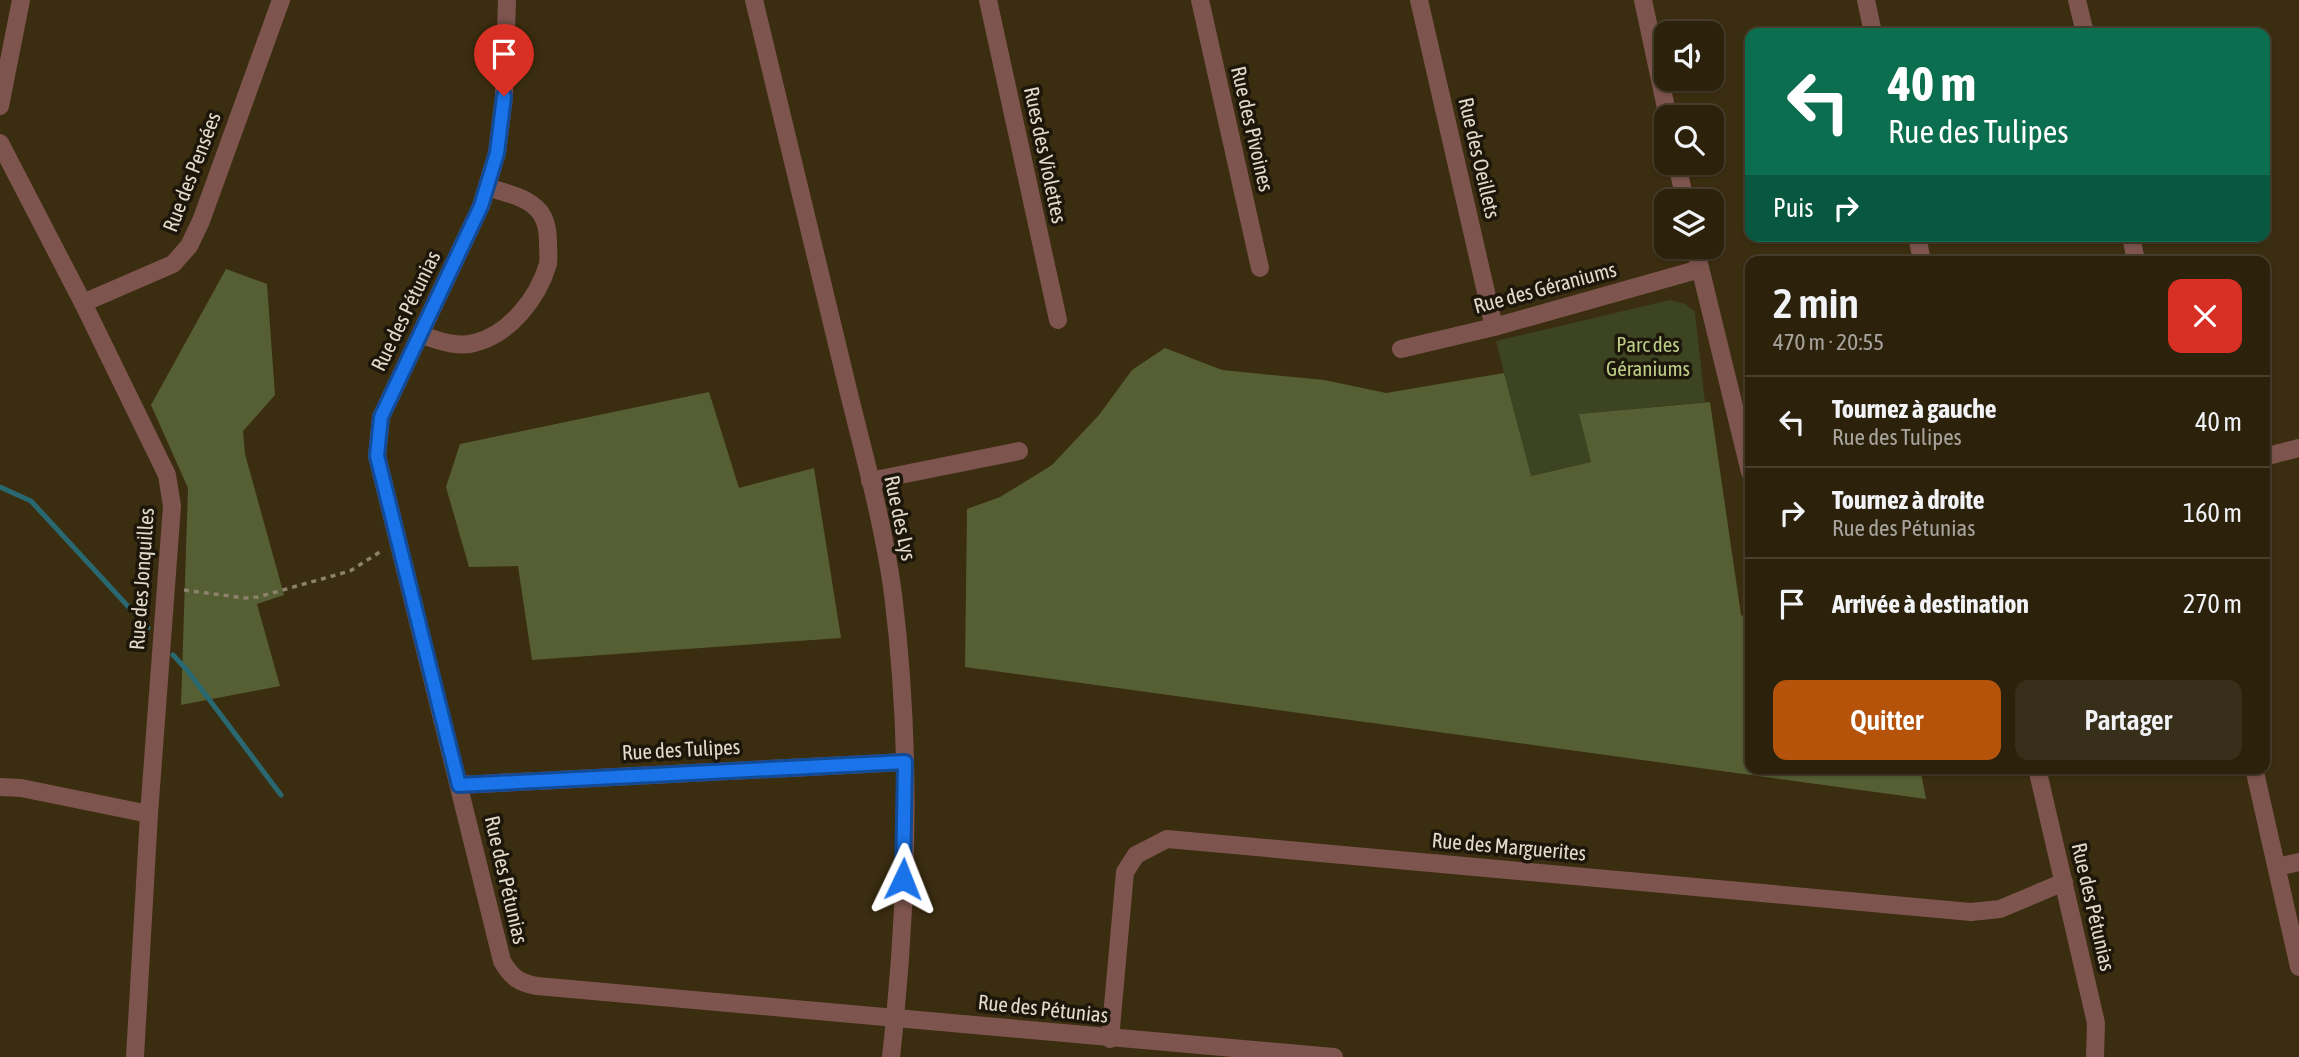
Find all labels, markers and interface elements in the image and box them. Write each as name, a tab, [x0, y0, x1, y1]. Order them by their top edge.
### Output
map controls	[1654, 21, 1724, 259]
button: sound	[1654, 21, 1724, 91]
pin	[474, 24, 534, 96]
icon: arrive	[485, 35, 523, 73]
text: 40 m	[1888, 55, 1976, 111]
icon: left	[1773, 56, 1864, 147]
street label: Rue des Pivoines	[1227, 64, 1279, 194]
street label: Rues des Violettes	[1020, 84, 1072, 225]
street label: Rue des Oeillets	[1454, 95, 1506, 221]
button: search	[1654, 105, 1724, 175]
street label: Rue des Pensées	[157, 108, 225, 235]
text: Rue des Tulipes	[1888, 113, 2068, 150]
button: layers	[1654, 189, 1724, 259]
icon: right	[1827, 189, 1865, 227]
text: Puis	[1773, 193, 1813, 223]
street label: Rue des Pétunias	[366, 247, 445, 375]
street label: Rue des Géraniums	[1471, 256, 1619, 318]
text: 2 min	[1773, 279, 1859, 327]
button: close	[2168, 279, 2242, 353]
text: 470 m · 20:55	[1773, 329, 1884, 355]
park label: Parc des Géraniums	[1606, 332, 1690, 380]
text: Tournez à gauche	[1832, 394, 1997, 424]
icon: left	[1773, 403, 1811, 441]
text: 40 m	[2195, 407, 2242, 437]
text: Rue des Tulipes	[1832, 424, 1962, 450]
street label: Rue des Lys	[880, 473, 922, 563]
text: Tournez à droite	[1832, 485, 1985, 515]
icon: right	[1773, 494, 1811, 532]
text: 160 m	[2183, 498, 2242, 528]
street label: Rue des Jonquilles	[124, 507, 158, 651]
text: Rue des Pétunias	[1832, 515, 1975, 541]
icon: arrive	[1773, 585, 1811, 623]
text: Arrivée à destination	[1832, 589, 2029, 619]
text: 270 m	[2183, 589, 2242, 619]
button: Quitter	[1773, 680, 2001, 760]
button: Partager	[2015, 680, 2242, 760]
street label: Rue des Tulipes	[621, 734, 741, 764]
street label: Rue des Pétunias	[481, 813, 533, 946]
street label: Rue des Marguerites	[1431, 827, 1587, 865]
street label: Rue des Pétunias	[2068, 840, 2120, 973]
position arrow	[866, 842, 940, 916]
street label: Rue des Pétunias	[977, 989, 1109, 1027]

